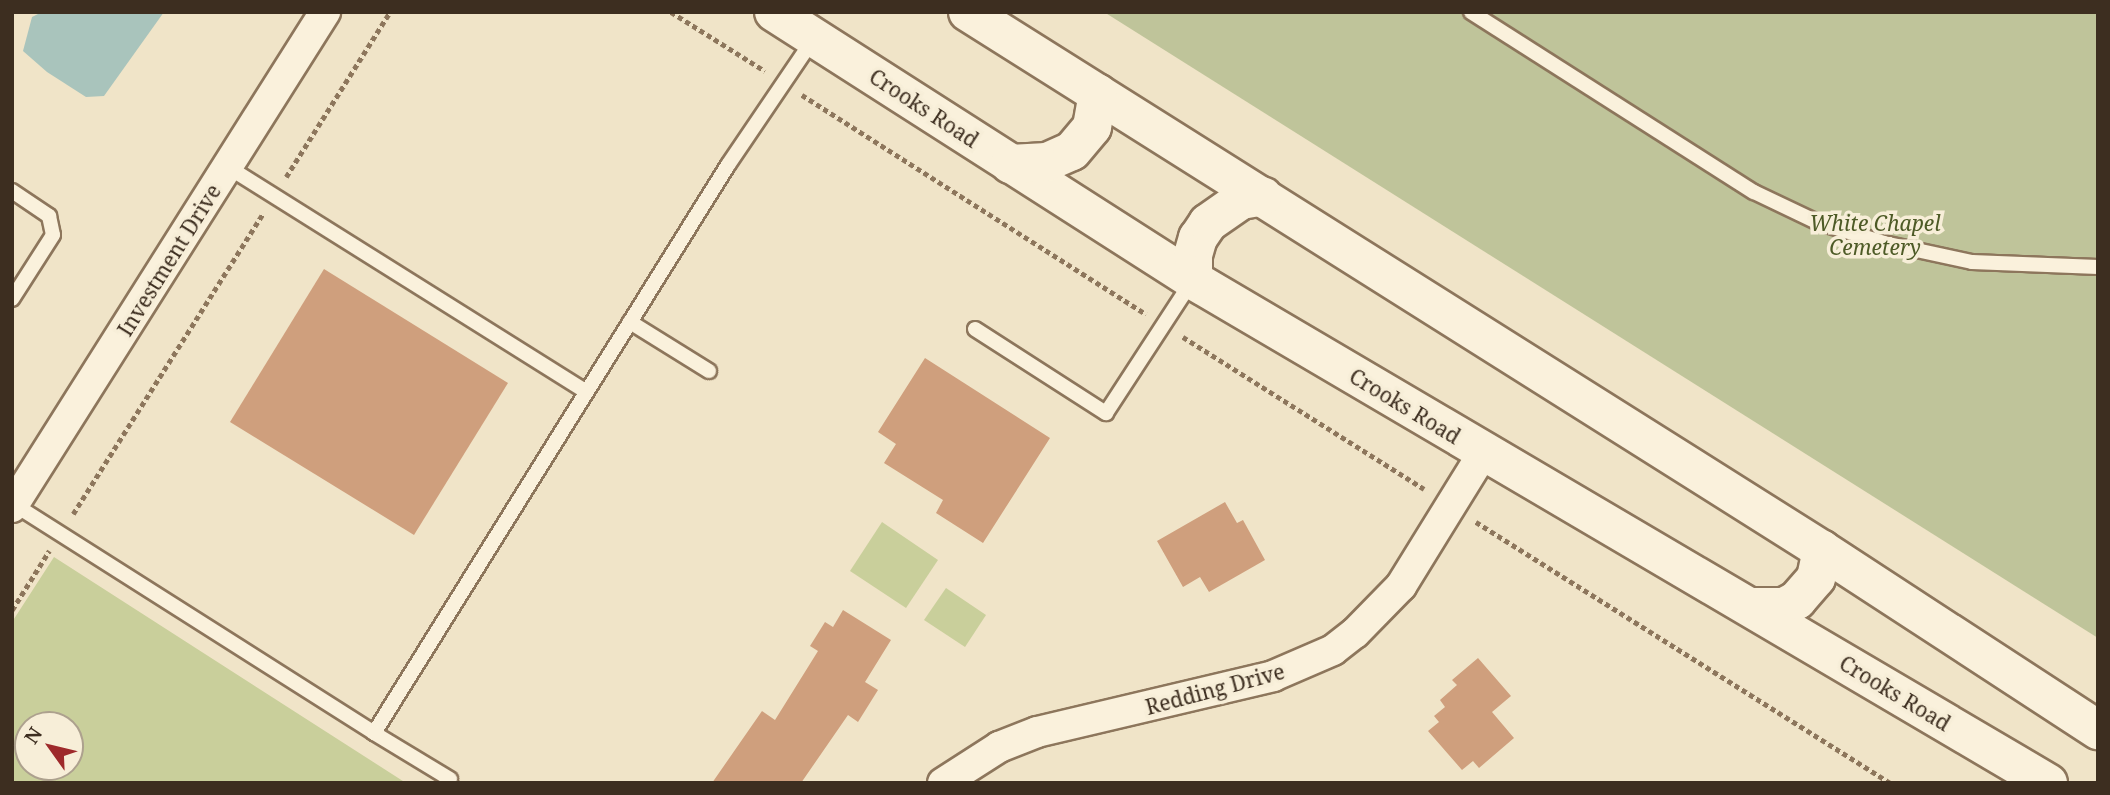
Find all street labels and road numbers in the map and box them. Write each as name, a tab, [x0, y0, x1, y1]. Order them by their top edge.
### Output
street label: Crooks Road	[865, 63, 983, 153]
street label: Investment Drive	[112, 179, 226, 341]
street label: Crooks Road	[1345, 363, 1465, 449]
street label: Crooks Road	[1835, 650, 1955, 736]
street label: Redding Drive	[1143, 658, 1287, 720]

